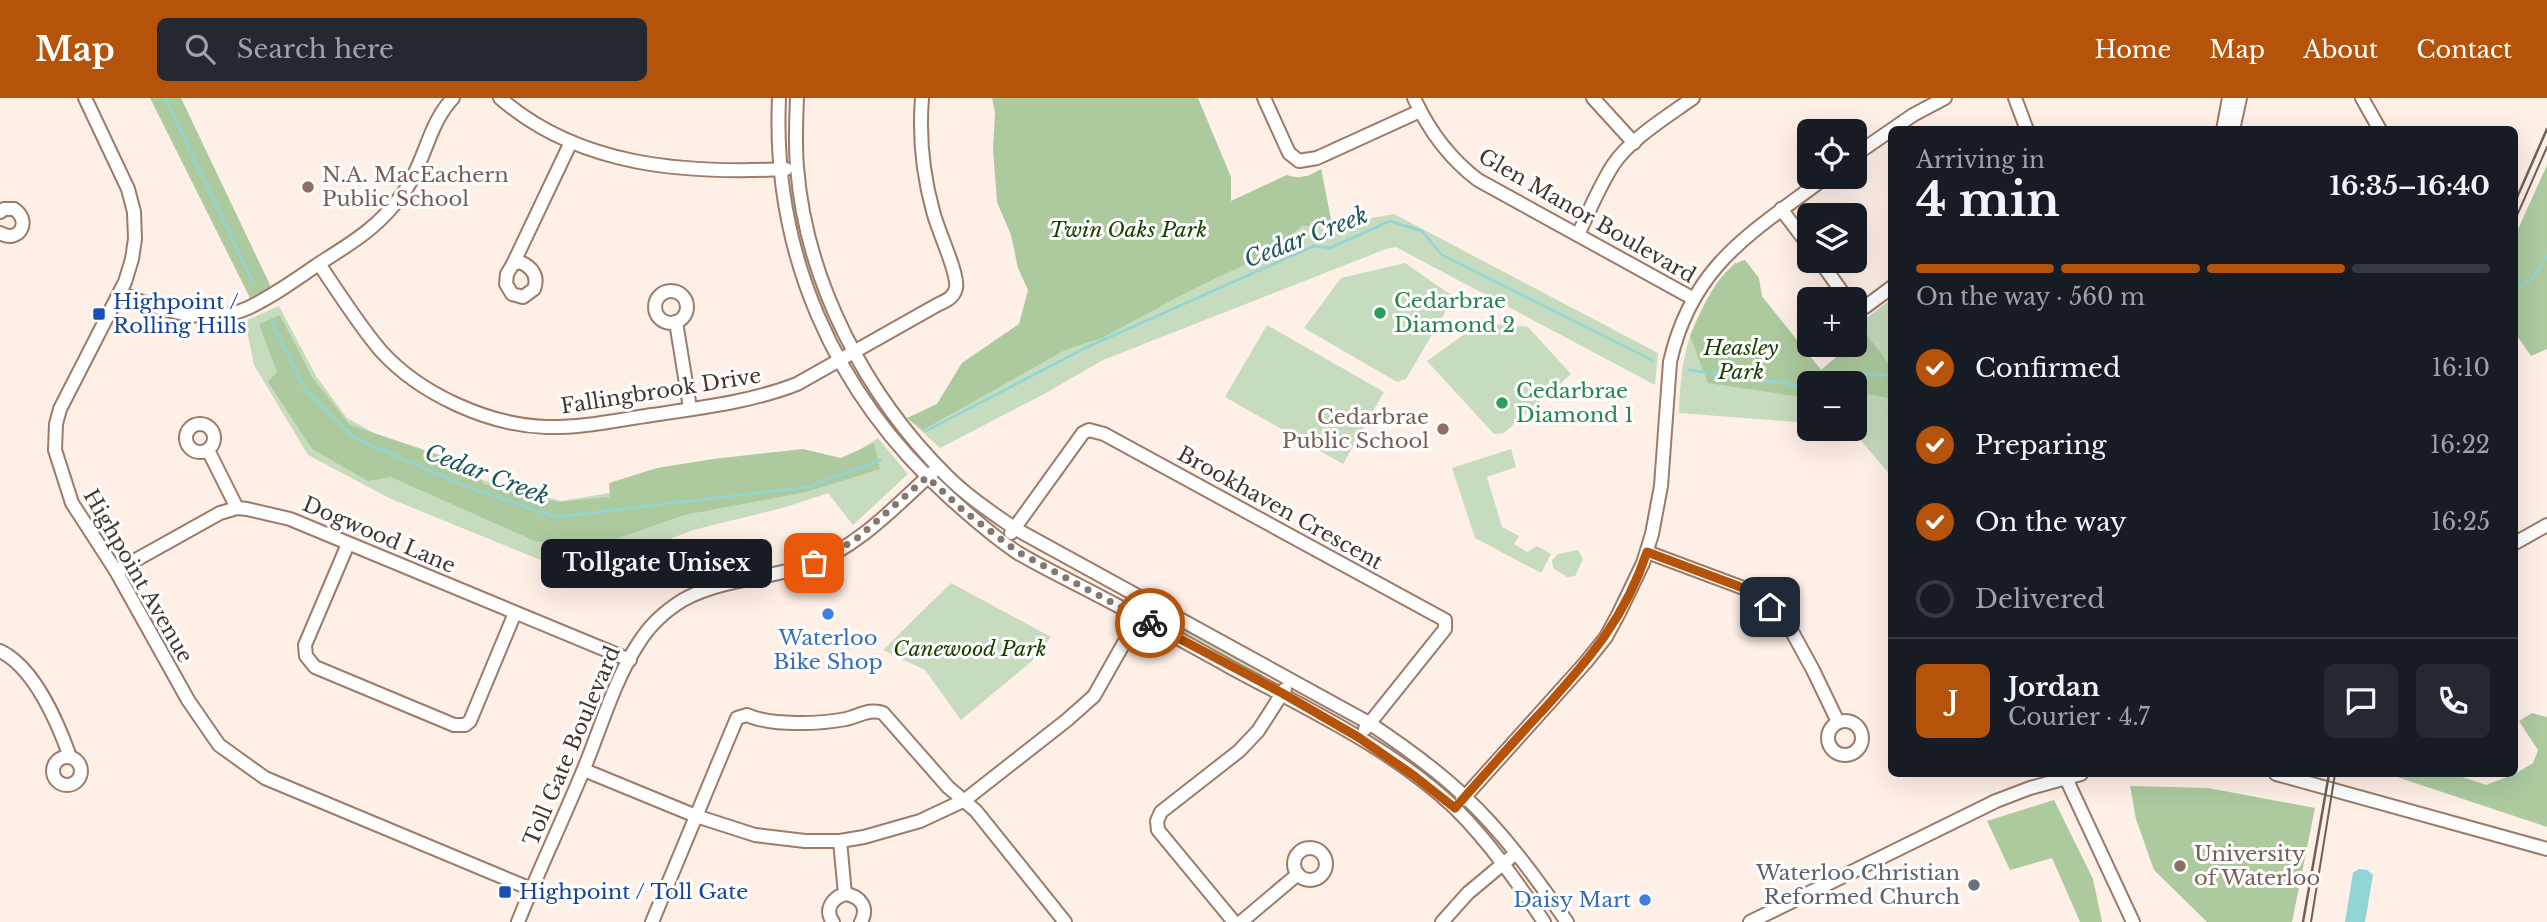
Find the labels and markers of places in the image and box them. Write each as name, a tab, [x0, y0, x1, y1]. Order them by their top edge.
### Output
place label: N.A. MacEachern Public School	[322, 162, 509, 212]
marker: N.A. MacEachern Public School	[300, 179, 316, 195]
place label: Cedarbrae Diamond 2	[1394, 288, 1515, 338]
place label: Highpoint / Rolling Hills	[113, 289, 247, 339]
marker: Cedarbrae Diamond 2	[1372, 305, 1388, 321]
marker: Highpoint / Rolling Hills	[91, 306, 107, 322]
place label: Cedarbrae Diamond 1	[1516, 378, 1634, 428]
marker: Cedarbrae Diamond 1	[1494, 395, 1510, 411]
place label: Cedarbrae Public School	[1282, 404, 1429, 454]
marker: Cedarbrae Public School	[1435, 421, 1451, 437]
pin	[784, 533, 844, 593]
callout: Tollgate Unisex	[541, 538, 772, 588]
pin	[1740, 577, 1800, 637]
marker: Waterloo Bike Shop	[820, 606, 836, 622]
place label: Waterloo Bike Shop	[773, 625, 883, 675]
place label: University of Waterloo	[2194, 841, 2320, 891]
marker: University of Waterloo	[2172, 858, 2188, 874]
place label: Waterloo Christian Reformed Church	[1755, 860, 1960, 910]
marker: Waterloo Christian Reformed Church	[1966, 877, 1982, 893]
place label: Highpoint / Toll Gate	[519, 879, 748, 905]
marker: Highpoint / Toll Gate	[497, 884, 513, 900]
place label: Daisy Mart	[1513, 887, 1631, 913]
marker: Daisy Mart	[1637, 892, 1653, 908]

